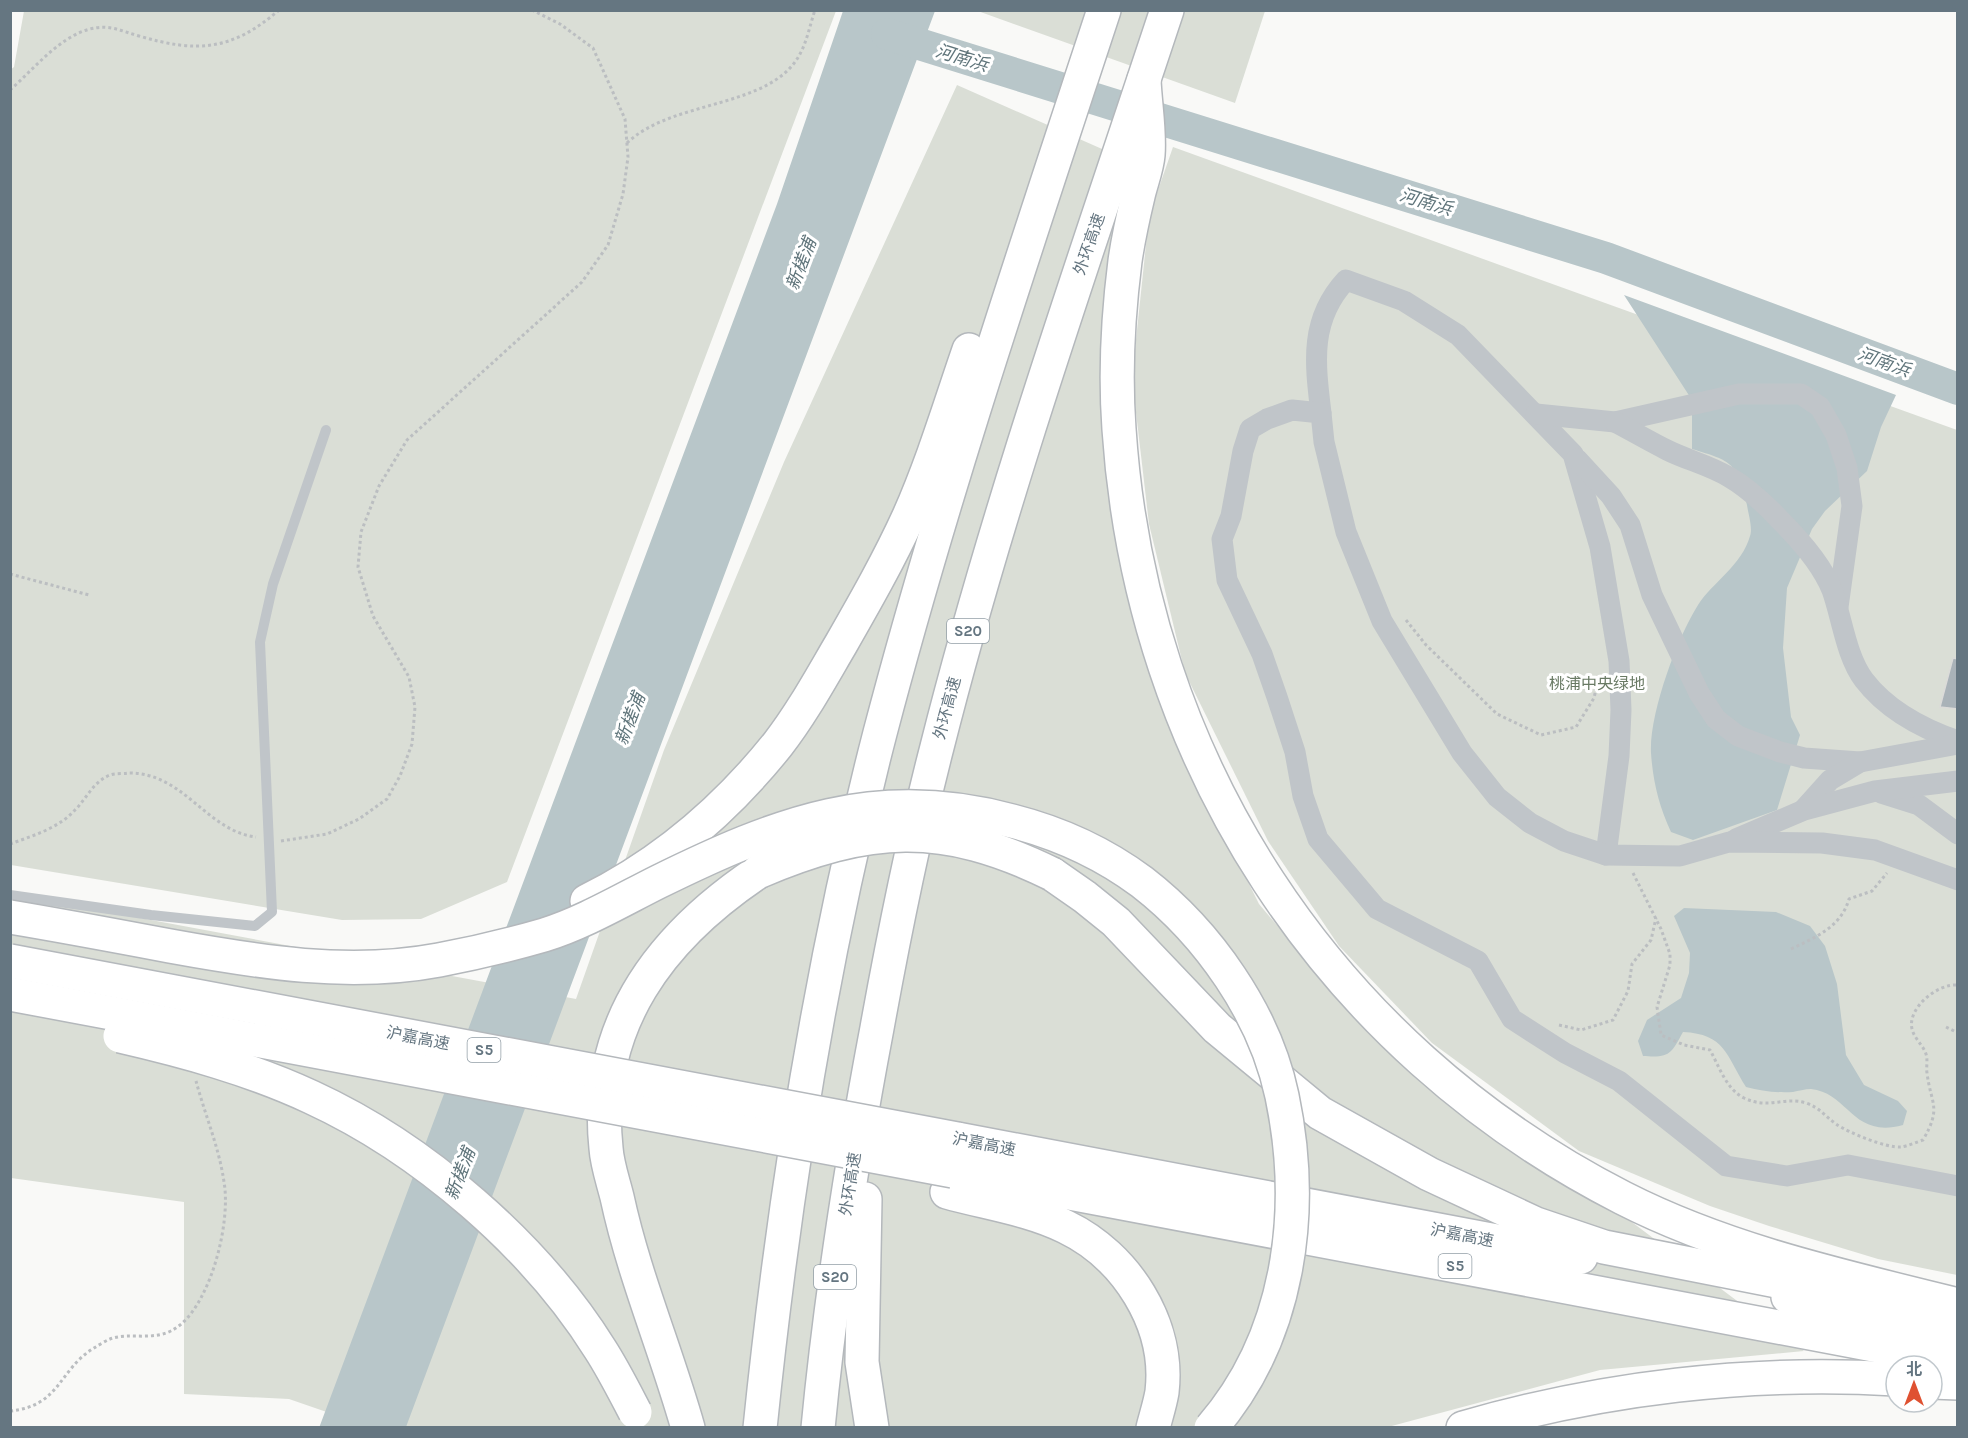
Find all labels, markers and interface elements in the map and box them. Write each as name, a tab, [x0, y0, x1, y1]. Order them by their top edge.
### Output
water label: 河南浜	[933, 40, 993, 77]
water label: 河南浜	[1397, 184, 1457, 221]
street label: 外环高速	[1070, 211, 1108, 277]
water label: 新槎浦	[781, 232, 822, 293]
water label: 河南浜	[1855, 342, 1915, 382]
road number: S20	[947, 619, 989, 643]
park label: 桃浦中央绿地	[1549, 674, 1645, 693]
street label: 外环高速	[930, 675, 964, 741]
water label: 新槎浦	[610, 687, 651, 748]
street label: 沪嘉高速	[385, 1023, 451, 1053]
road number: S5	[468, 1038, 500, 1062]
street label: 沪嘉高速	[951, 1129, 1017, 1159]
water label: 新槎浦	[440, 1142, 481, 1203]
street label: 外环高速	[836, 1151, 864, 1217]
street label: 沪嘉高速	[1429, 1220, 1495, 1250]
road number: S5	[1438, 1254, 1472, 1278]
road number: S20	[814, 1265, 856, 1289]
north arrow	[1884, 1354, 1944, 1414]
text: 北	[1906, 1360, 1922, 1379]

